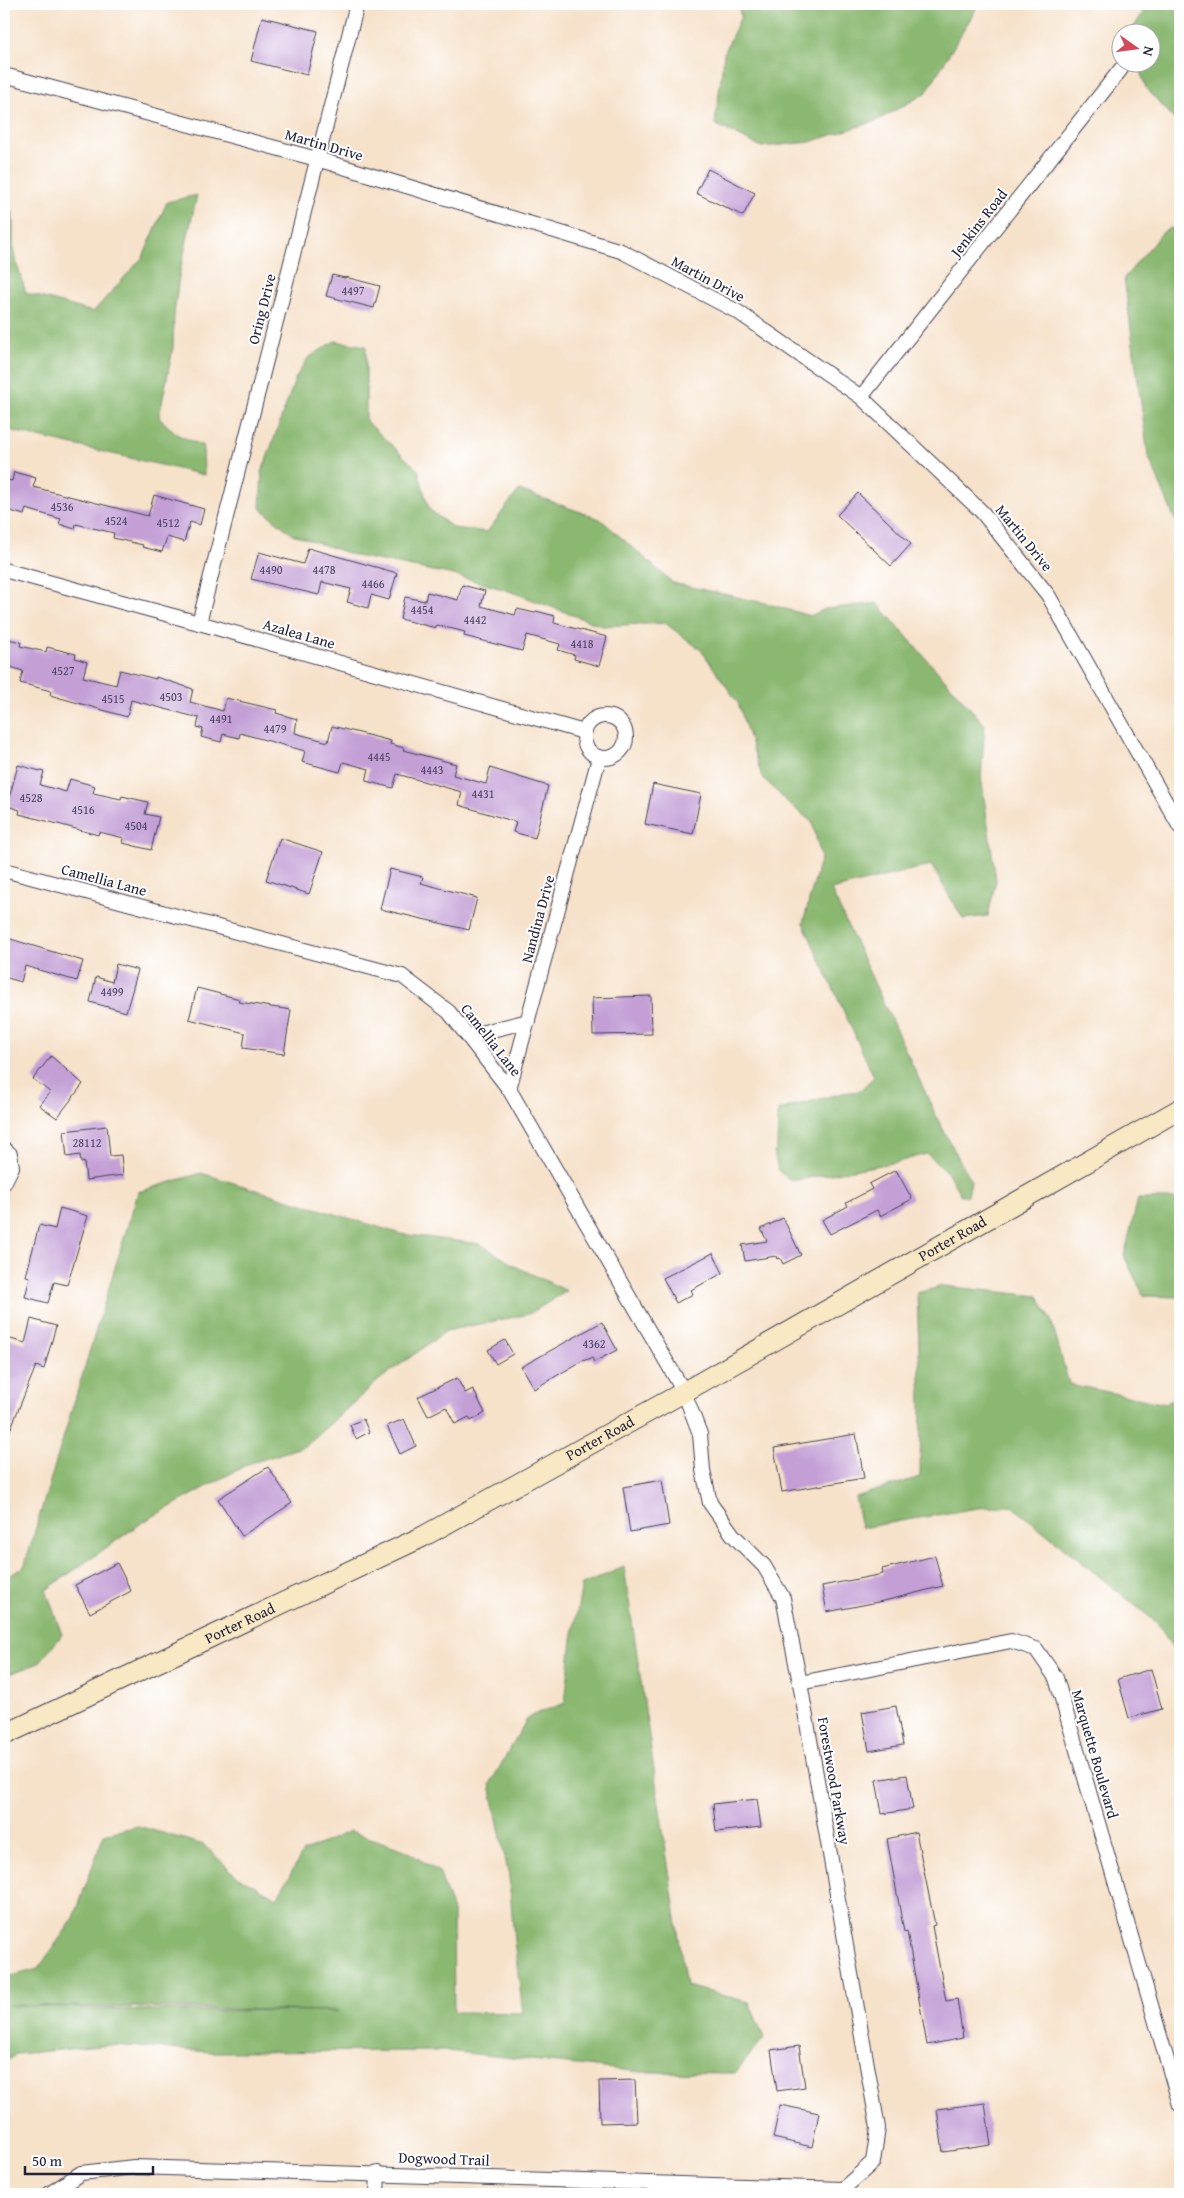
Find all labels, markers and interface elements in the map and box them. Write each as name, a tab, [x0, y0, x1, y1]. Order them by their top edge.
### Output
north arrow	[1112, 22, 1162, 72]
text: N	[1138, 44, 1159, 59]
street label: Martin Drive	[283, 123, 366, 166]
street label: Jenkins Road	[944, 184, 1012, 263]
street label: Martin Drive	[668, 250, 749, 307]
street label: Oring Drive	[243, 271, 280, 347]
house number: 4497	[341, 282, 365, 299]
house number: 4536	[50, 498, 74, 515]
street label: Martin Drive	[991, 500, 1058, 576]
house number: 4524	[104, 512, 128, 529]
house number: 4512	[156, 514, 180, 531]
house number: 4490	[259, 561, 283, 578]
house number: 4478	[312, 561, 336, 578]
house number: 4466	[361, 575, 385, 592]
house number: 4454	[410, 601, 434, 618]
house number: 4442	[463, 611, 487, 628]
street label: Azalea Lane	[261, 613, 338, 654]
house number: 4418	[570, 635, 594, 652]
house number: 4527	[51, 662, 75, 679]
house number: 4503	[159, 688, 183, 705]
house number: 4515	[101, 690, 125, 707]
house number: 4491	[209, 710, 233, 727]
house number: 4479	[263, 720, 287, 737]
house number: 4445	[367, 748, 391, 765]
house number: 4443	[420, 761, 444, 778]
house number: 4431	[471, 785, 495, 802]
house number: 4528	[19, 789, 43, 806]
house number: 4516	[71, 801, 95, 818]
house number: 4504	[124, 817, 148, 834]
street label: Camellia Lane	[59, 858, 149, 901]
street label: Nandina Drive	[516, 873, 559, 965]
house number: 4499	[100, 983, 124, 1000]
street label: Camellia Lane	[456, 999, 527, 1081]
house number: 28112	[73, 1134, 102, 1151]
street label: Porter Road	[914, 1211, 990, 1266]
house number: 4362	[582, 1335, 606, 1352]
street label: Porter Road	[562, 1411, 638, 1465]
street label: Porter Road	[201, 1597, 278, 1648]
street label: Marquette Boulevard	[1067, 1687, 1124, 1821]
street label: Forestwood Parkway	[813, 1715, 856, 1847]
scale bar	[25, 2143, 152, 2175]
street label: Dogwood Trail	[398, 2146, 490, 2171]
text: 50 m	[32, 2150, 63, 2171]

